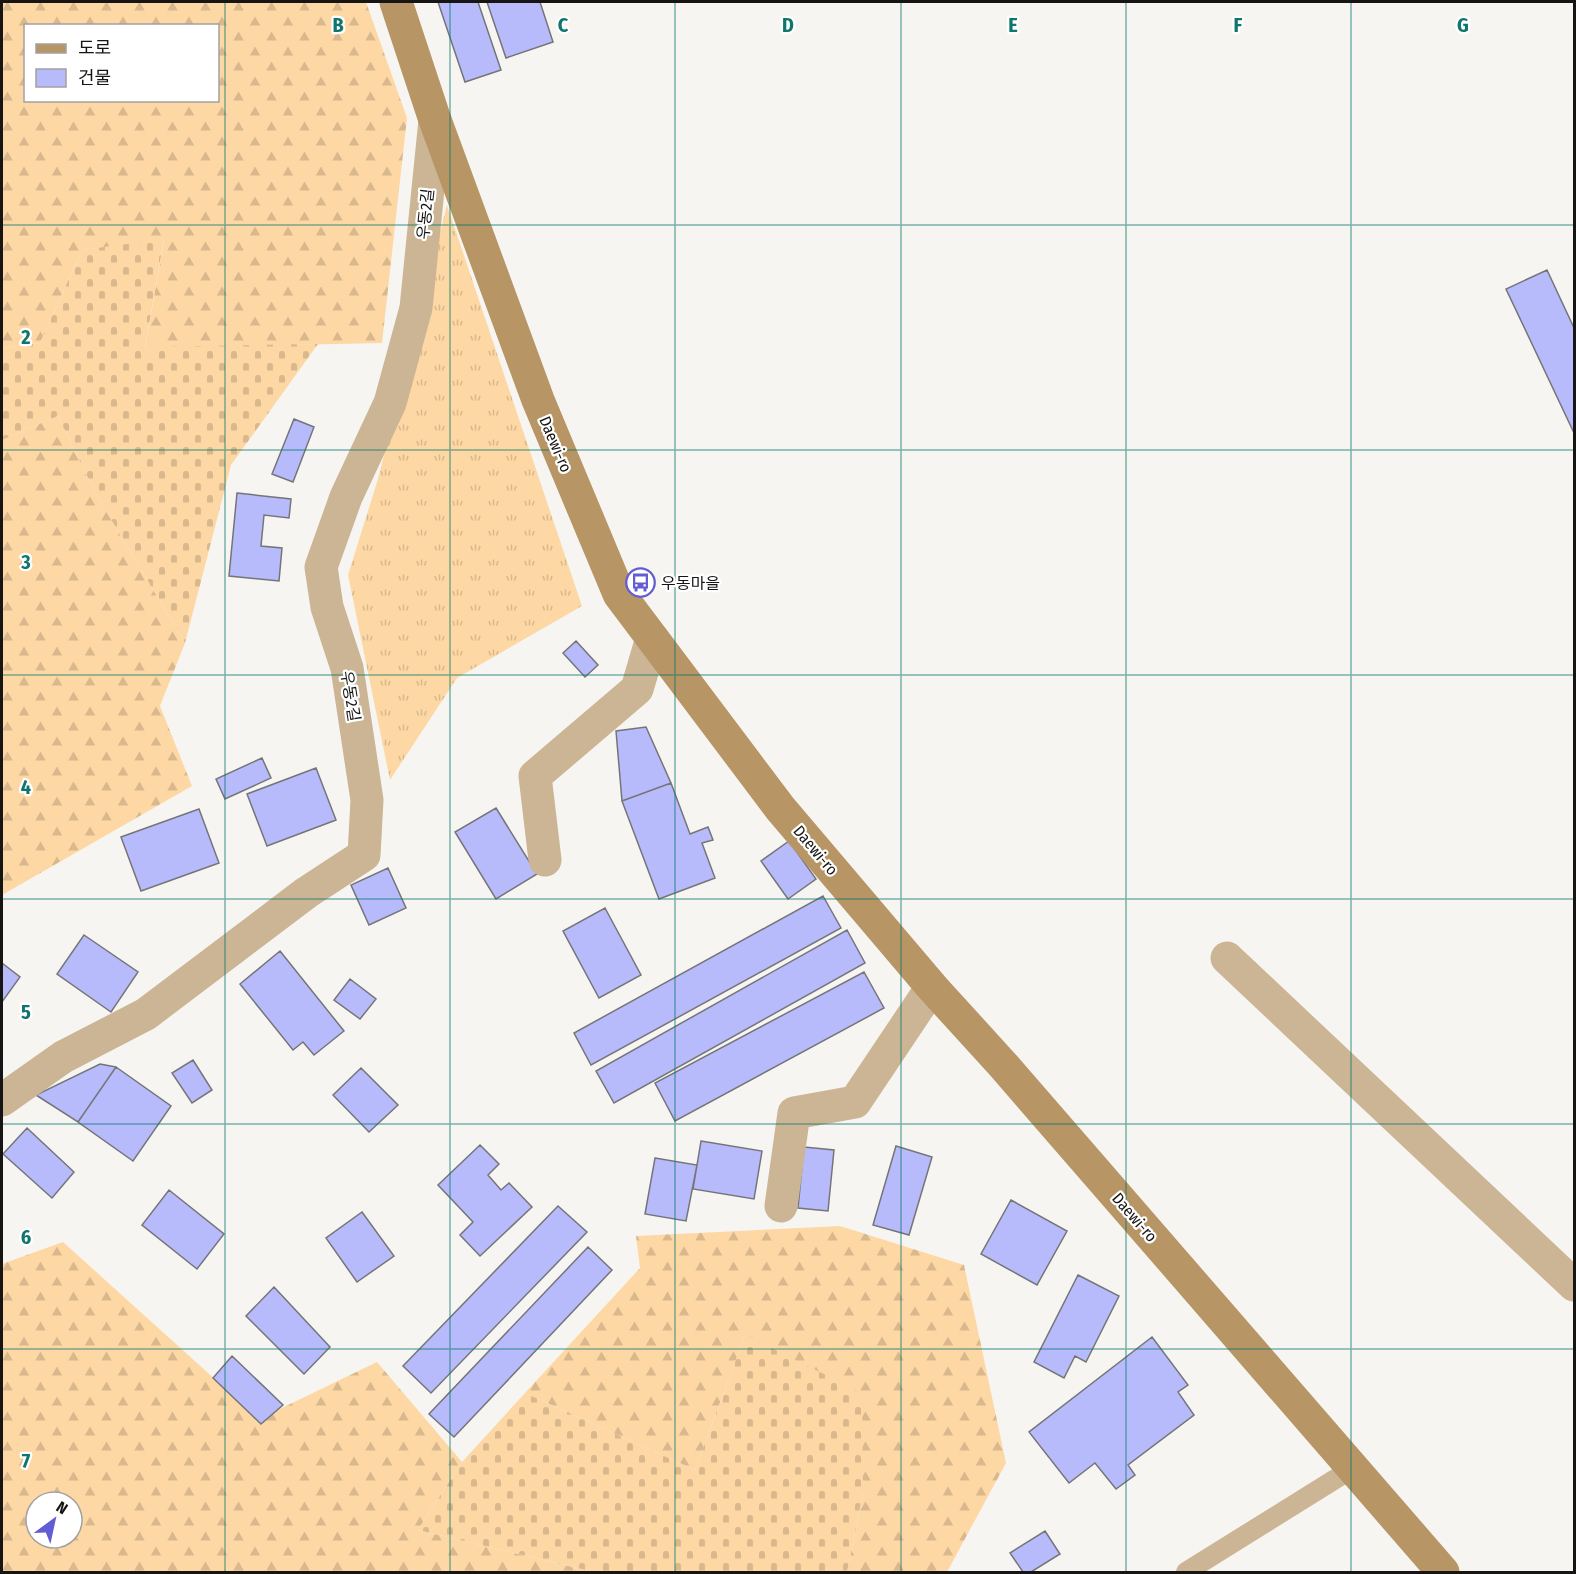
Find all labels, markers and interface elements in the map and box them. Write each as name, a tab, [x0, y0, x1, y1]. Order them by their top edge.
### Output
text: B	[332, 13, 344, 37]
text: C	[558, 13, 569, 37]
text: D	[782, 13, 794, 37]
text: E	[1008, 13, 1018, 37]
text: F	[1234, 13, 1243, 37]
text: G	[1457, 13, 1469, 37]
legend	[24, 24, 219, 102]
text: 도로	[78, 37, 111, 59]
text: 건물	[78, 67, 111, 89]
street label: 우동2길	[413, 188, 438, 241]
text: 2	[20, 325, 31, 349]
street label: Daewi-ro	[535, 413, 576, 475]
text: 3	[20, 550, 31, 574]
bus stop icon: 우동마을	[624, 567, 656, 599]
place label: 우동마을	[661, 574, 720, 593]
street label: 우동2길	[337, 669, 364, 723]
text: 4	[21, 775, 31, 799]
street label: Daewi-ro	[789, 822, 842, 879]
text: 5	[21, 1000, 31, 1024]
street label: Daewi-ro	[1108, 1189, 1161, 1246]
text: 6	[21, 1225, 31, 1249]
text: 7	[22, 1449, 31, 1473]
north arrow	[24, 1490, 84, 1550]
text: N	[53, 1497, 71, 1518]

